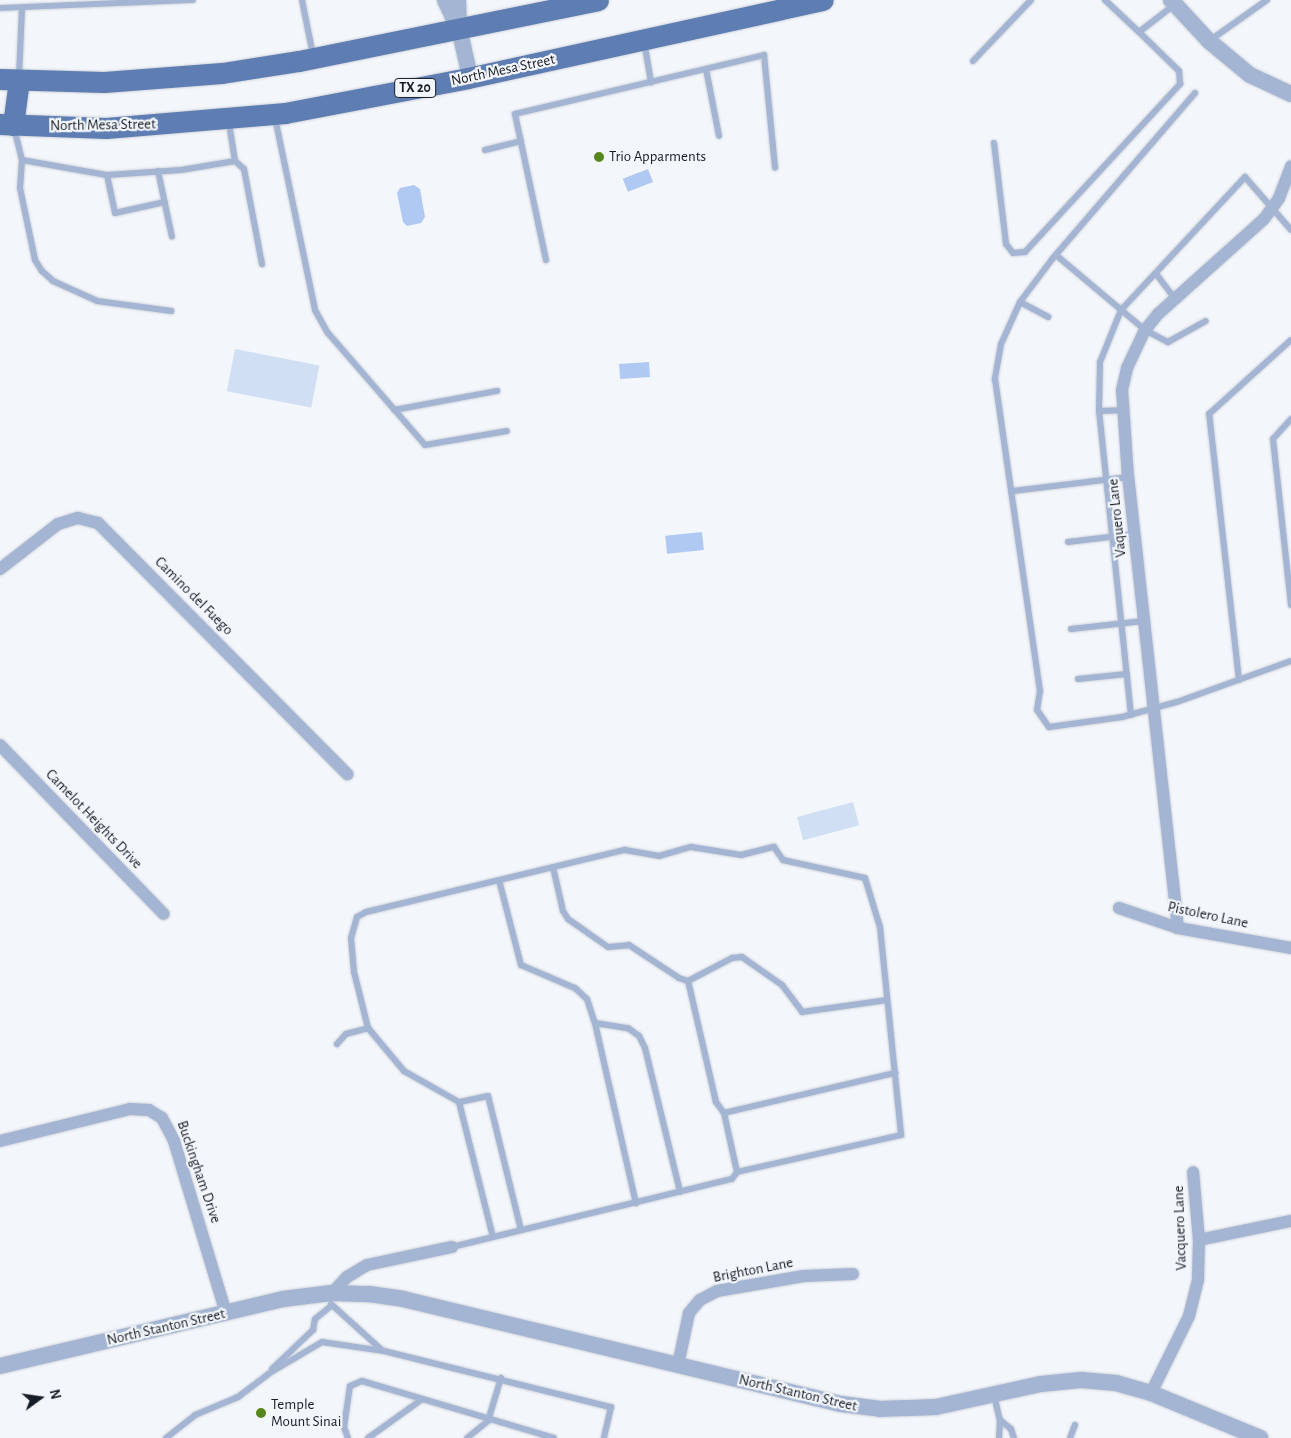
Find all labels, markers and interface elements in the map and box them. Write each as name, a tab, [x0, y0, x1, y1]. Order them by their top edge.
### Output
street label: North Mesa Street	[449, 50, 557, 90]
road number: TX 20	[394, 76, 436, 100]
street label: North Mesa Street	[50, 115, 156, 135]
place label: Trio Apparments	[609, 148, 706, 166]
marker: Trio Apparments	[593, 151, 605, 163]
street label: Vaquero Lane	[1104, 478, 1130, 558]
street label: Camino del Fuego	[151, 553, 237, 639]
street label: Camelot Heights Drive	[42, 765, 146, 873]
street label: Pistolero Lane	[1166, 898, 1250, 932]
street label: Buckingham Drive	[173, 1118, 225, 1226]
street label: Vacquero Lane	[1170, 1185, 1190, 1271]
street label: Brighton Lane	[711, 1253, 795, 1287]
street label: North Stanton Street	[105, 1305, 227, 1349]
street label: North Stanton Street	[737, 1371, 859, 1415]
north arrow	[15, 1373, 65, 1423]
text: N	[47, 1388, 63, 1401]
place label: Temple Mount Sinai	[271, 1395, 341, 1430]
marker: Temple Mount Sinai	[255, 1407, 267, 1419]

